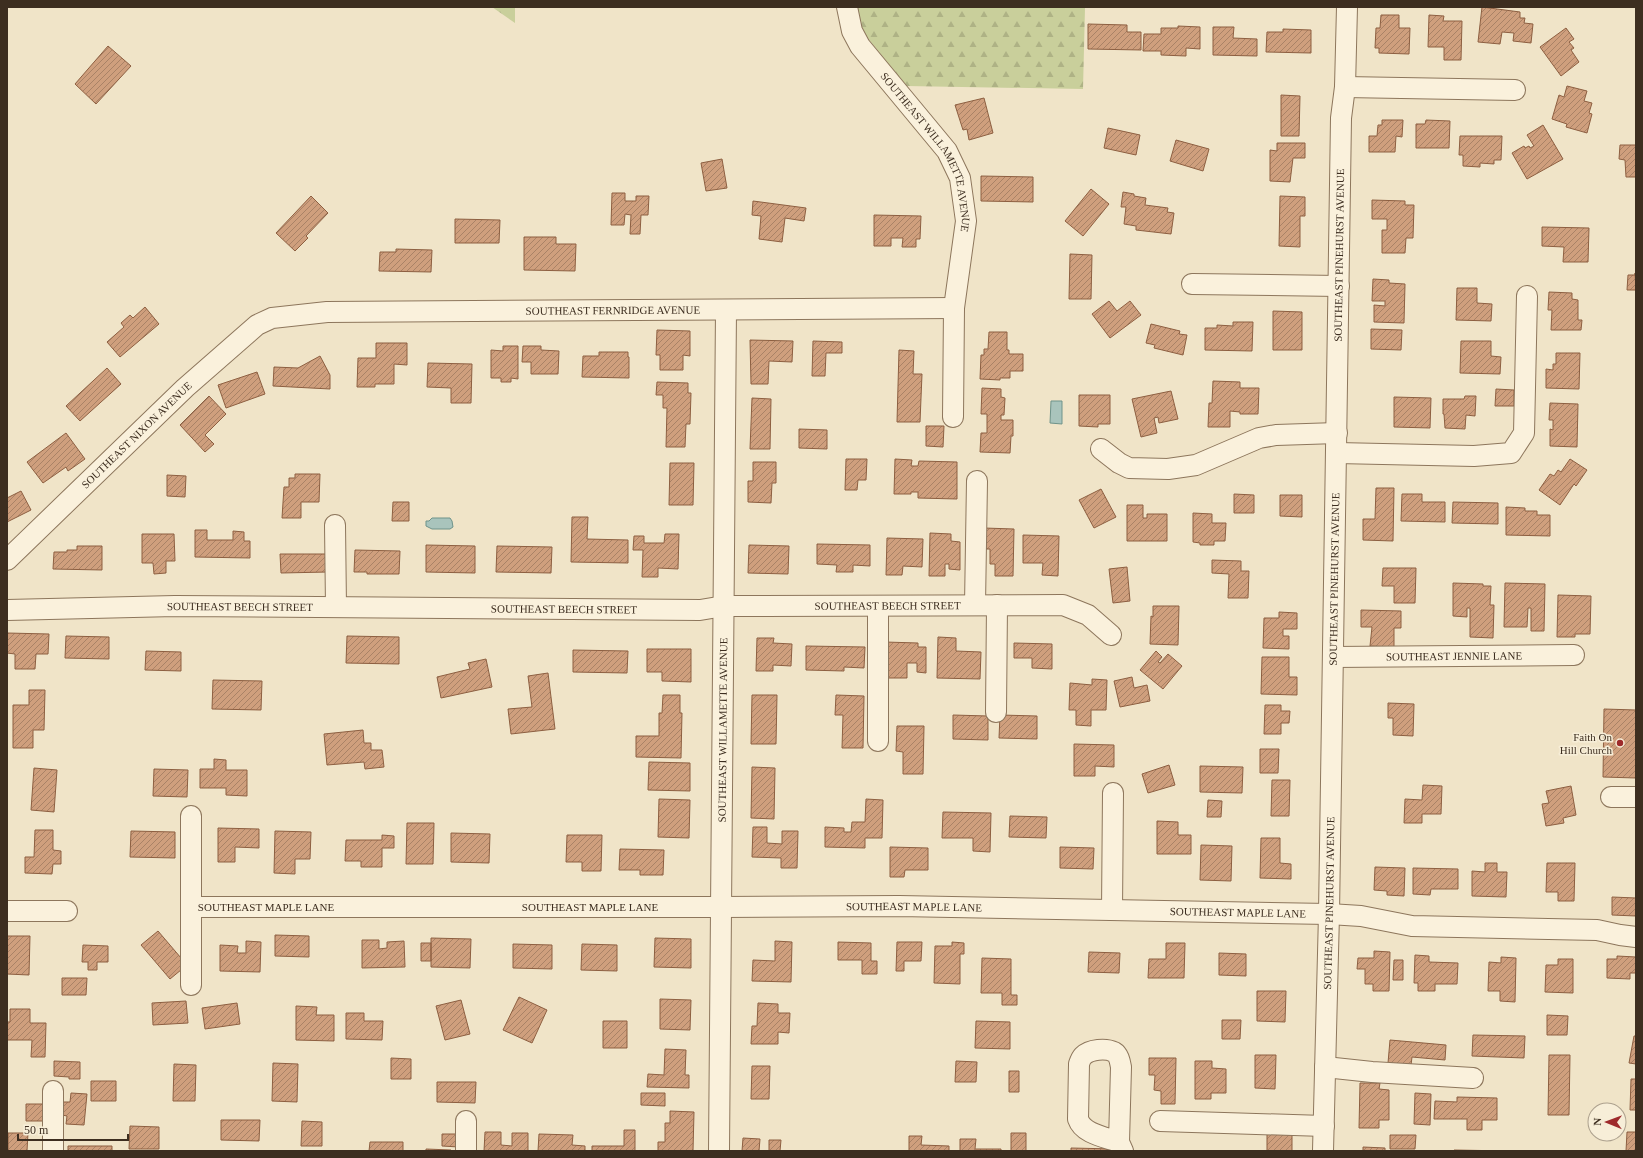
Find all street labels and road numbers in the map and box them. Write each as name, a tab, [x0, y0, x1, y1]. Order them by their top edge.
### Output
street label: SOUTHEAST WILLAMETTE AVENUE	[878, 70, 972, 233]
street label: SOUTHEAST PINEHURST AVENUE	[1332, 168, 1346, 342]
street label: SOUTHEAST FERNRIDGE AVENUE	[526, 304, 701, 317]
street label: SOUTHEAST NIXON AVENUE	[79, 379, 194, 491]
street label: SOUTHEAST PINEHURST AVENUE	[1327, 492, 1341, 666]
street label: SOUTHEAST BEECH STREET	[815, 599, 961, 612]
street label: SOUTHEAST BEECH STREET	[167, 600, 313, 613]
street label: SOUTHEAST BEECH STREET	[491, 602, 637, 616]
street label: SOUTHEAST WILLAMETTE AVENUE	[716, 637, 729, 822]
street label: SOUTHEAST JENNIE LANE	[1386, 649, 1522, 663]
street label: SOUTHEAST PINEHURST AVENUE	[1321, 816, 1336, 990]
street label: SOUTHEAST MAPLE LANE	[846, 900, 982, 914]
street label: SOUTHEAST MAPLE LANE	[198, 901, 334, 913]
street label: SOUTHEAST MAPLE LANE	[522, 901, 658, 913]
street label: SOUTHEAST MAPLE LANE	[1170, 905, 1306, 920]

